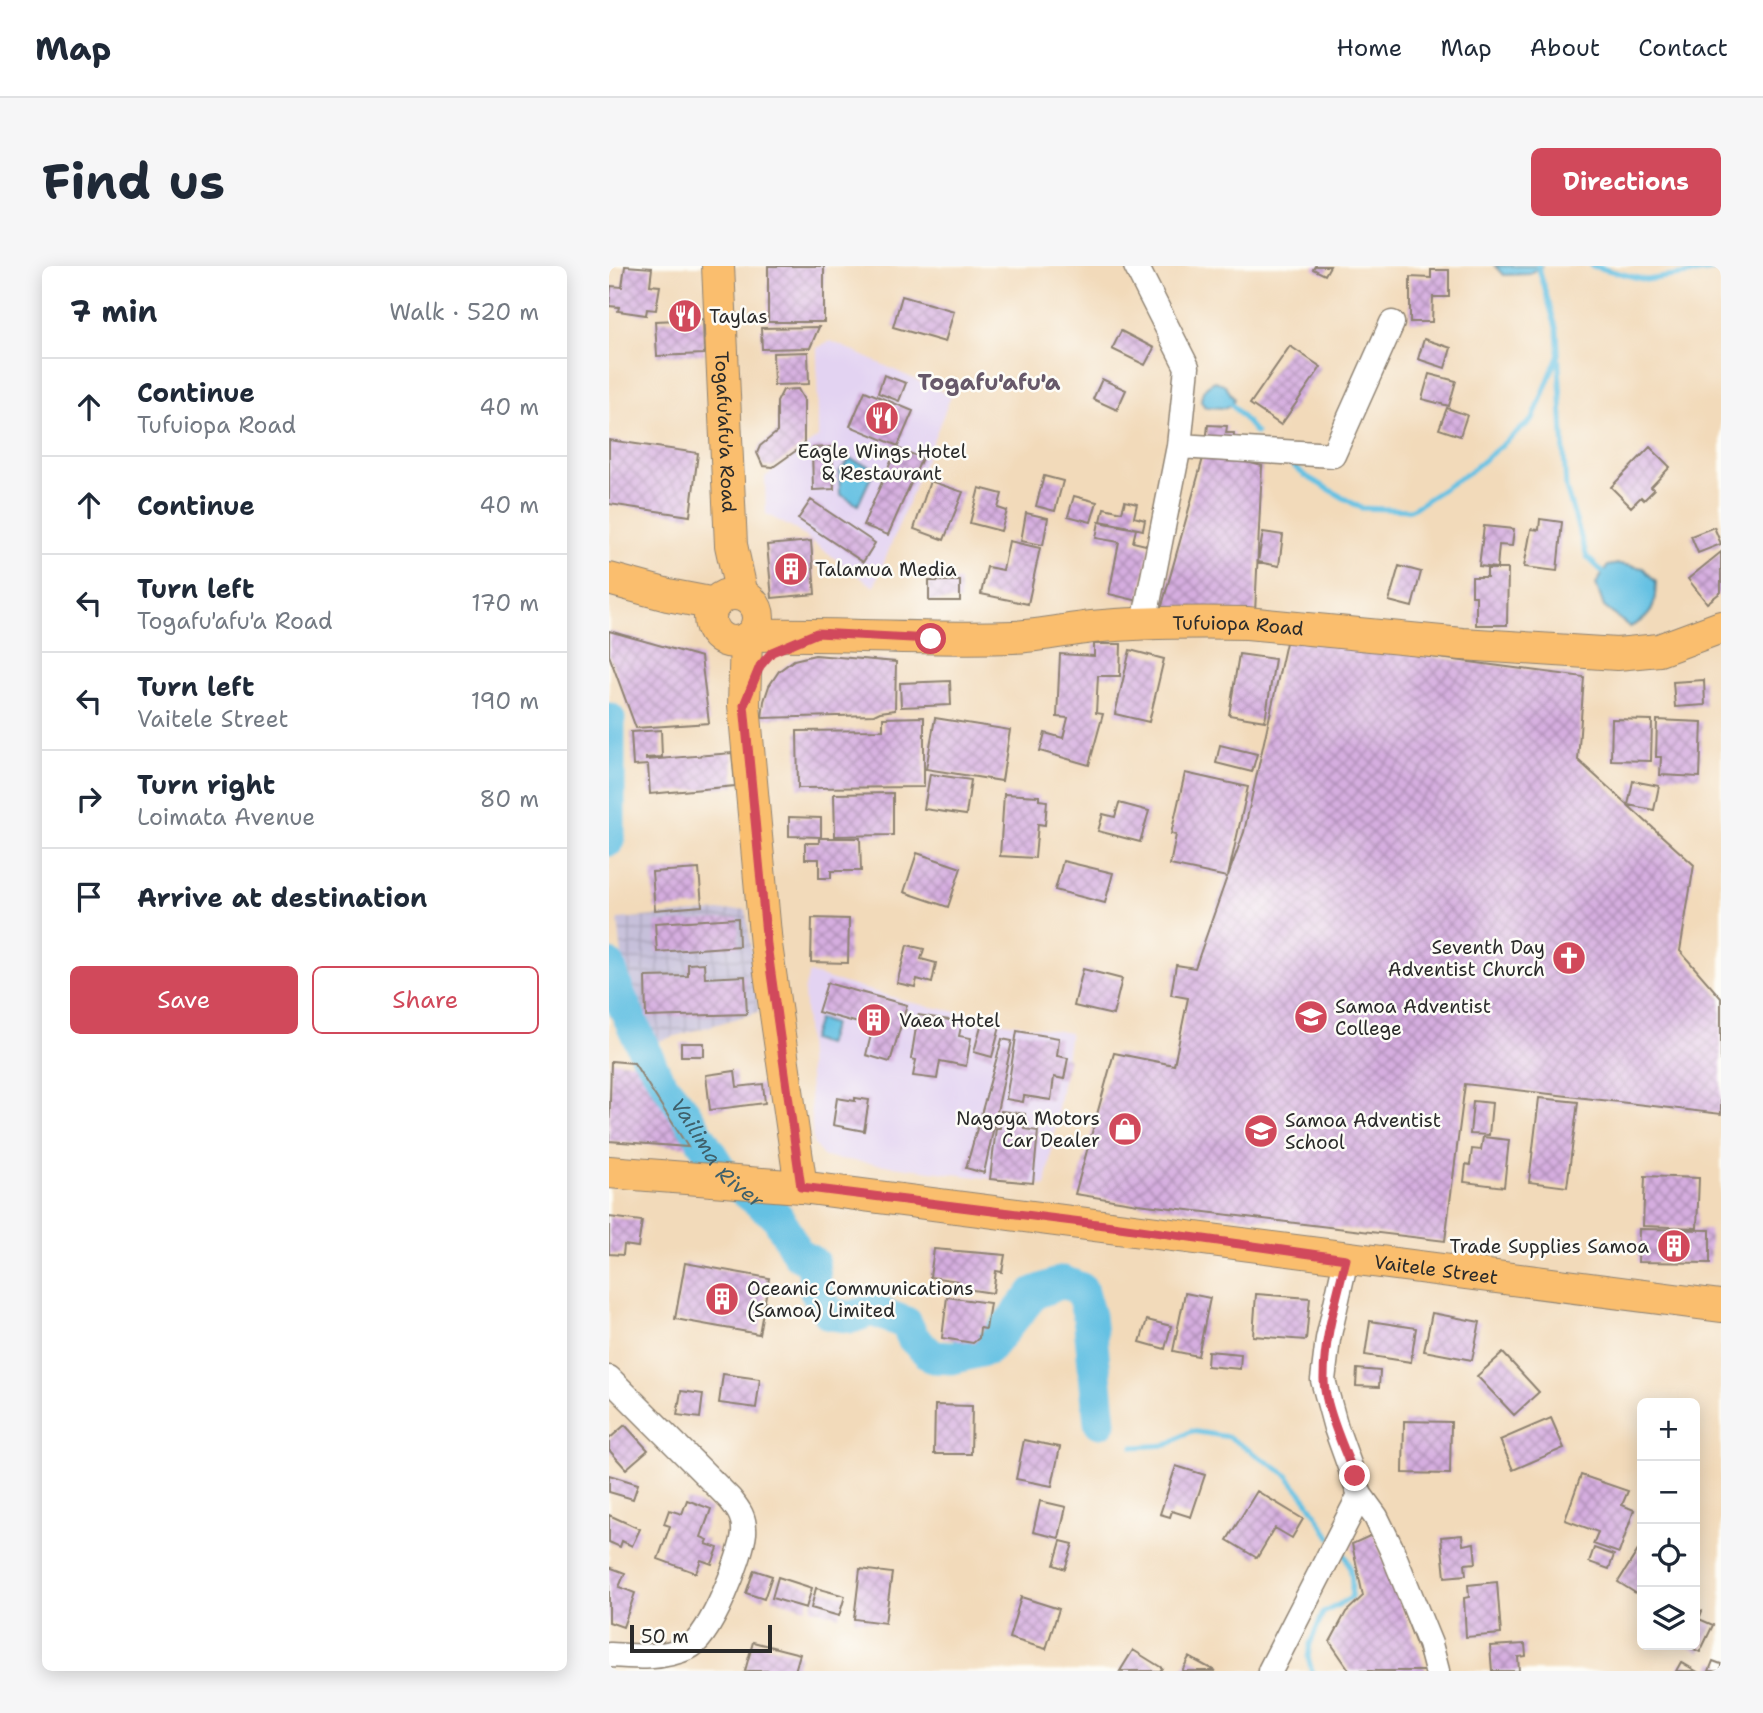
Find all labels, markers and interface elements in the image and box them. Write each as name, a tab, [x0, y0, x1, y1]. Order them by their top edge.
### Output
text: Map	[35, 26, 111, 71]
text: Home	[1336, 32, 1402, 64]
text: Map	[1440, 32, 1492, 64]
text: About	[1530, 32, 1600, 64]
text: Contact	[1638, 32, 1728, 64]
button: Directions	[1531, 148, 1721, 216]
text: Find us	[42, 149, 225, 215]
text: 7 min	[70, 291, 157, 332]
text: Walk · 520 m	[389, 297, 539, 327]
restaurant icon: Taylas	[666, 297, 704, 335]
place label: Taylas	[709, 304, 768, 329]
street label: Togafu'afu'a Road	[709, 351, 741, 513]
district label: Togafu'afu'a	[917, 367, 1061, 397]
text: Continue	[137, 375, 255, 410]
icon: ahead	[70, 388, 108, 426]
text: 40 m	[479, 392, 539, 422]
restaurant icon: Eagle Wings Hotel & Restaurant	[863, 399, 901, 437]
text: Tufuiopa Road	[137, 410, 296, 440]
place label: Eagle Wings Hotel & Restaurant	[798, 439, 967, 486]
icon: ahead	[70, 486, 108, 524]
text: Continue	[137, 488, 255, 523]
text: 40 m	[479, 490, 539, 520]
building icon: Talamua Media	[772, 550, 810, 588]
place label: Talamua Media	[815, 557, 957, 582]
text: Turn left	[137, 571, 254, 606]
icon: left	[70, 584, 108, 622]
text: 170 m	[471, 588, 539, 618]
text: Togafu'afu'a Road	[137, 606, 332, 636]
street label: Tufuiopa Road	[1172, 610, 1305, 641]
route start	[915, 623, 946, 654]
text: Turn left	[137, 669, 254, 704]
icon: left	[70, 682, 108, 720]
text: 190 m	[471, 686, 539, 716]
text: Vaitele Street	[137, 704, 288, 734]
text: Turn right	[137, 767, 275, 802]
icon: right	[70, 780, 108, 818]
text: 80 m	[480, 784, 539, 814]
text: Loimata Avenue	[137, 802, 315, 832]
icon: arrive	[70, 878, 108, 916]
text: Arrive at destination	[137, 880, 427, 915]
place label: Seventh Day Adventist Church	[1388, 935, 1545, 982]
church icon: Seventh Day Adventist Church	[1550, 939, 1588, 977]
button: Save	[70, 966, 298, 1034]
button: Share	[312, 966, 539, 1034]
place label: Samoa Adventist College	[1335, 994, 1491, 1041]
school or university icon: Samoa Adventist College	[1292, 998, 1330, 1036]
building icon: Vaea Hotel	[855, 1001, 893, 1039]
place label: Vaea Hotel	[899, 1008, 1000, 1033]
water label: Vailima River	[664, 1092, 770, 1215]
place label: Nagoya Motors Car Dealer	[956, 1106, 1100, 1153]
place label: Samoa Adventist School	[1285, 1108, 1441, 1155]
shop icon: Nagoya Motors Car Dealer	[1106, 1110, 1144, 1148]
school or university icon: Samoa Adventist School	[1242, 1112, 1280, 1150]
building icon: Trade Supplies Samoa	[1655, 1227, 1693, 1265]
place label: Trade Supplies Samoa	[1449, 1234, 1649, 1259]
street label: Vaitele Street	[1372, 1249, 1500, 1290]
place label: Oceanic Communications (Samoa) Limited	[747, 1276, 974, 1323]
building icon: Oceanic Communications (Samoa) Limited	[703, 1280, 741, 1318]
map controls	[1637, 1398, 1700, 1650]
button: +	[1637, 1398, 1700, 1461]
route end	[1339, 1460, 1370, 1491]
button: −	[1637, 1461, 1700, 1524]
button: locate	[1637, 1524, 1700, 1587]
button: layers	[1637, 1587, 1700, 1650]
scale bar	[630, 1622, 772, 1654]
text: 50 m	[641, 1624, 689, 1649]

